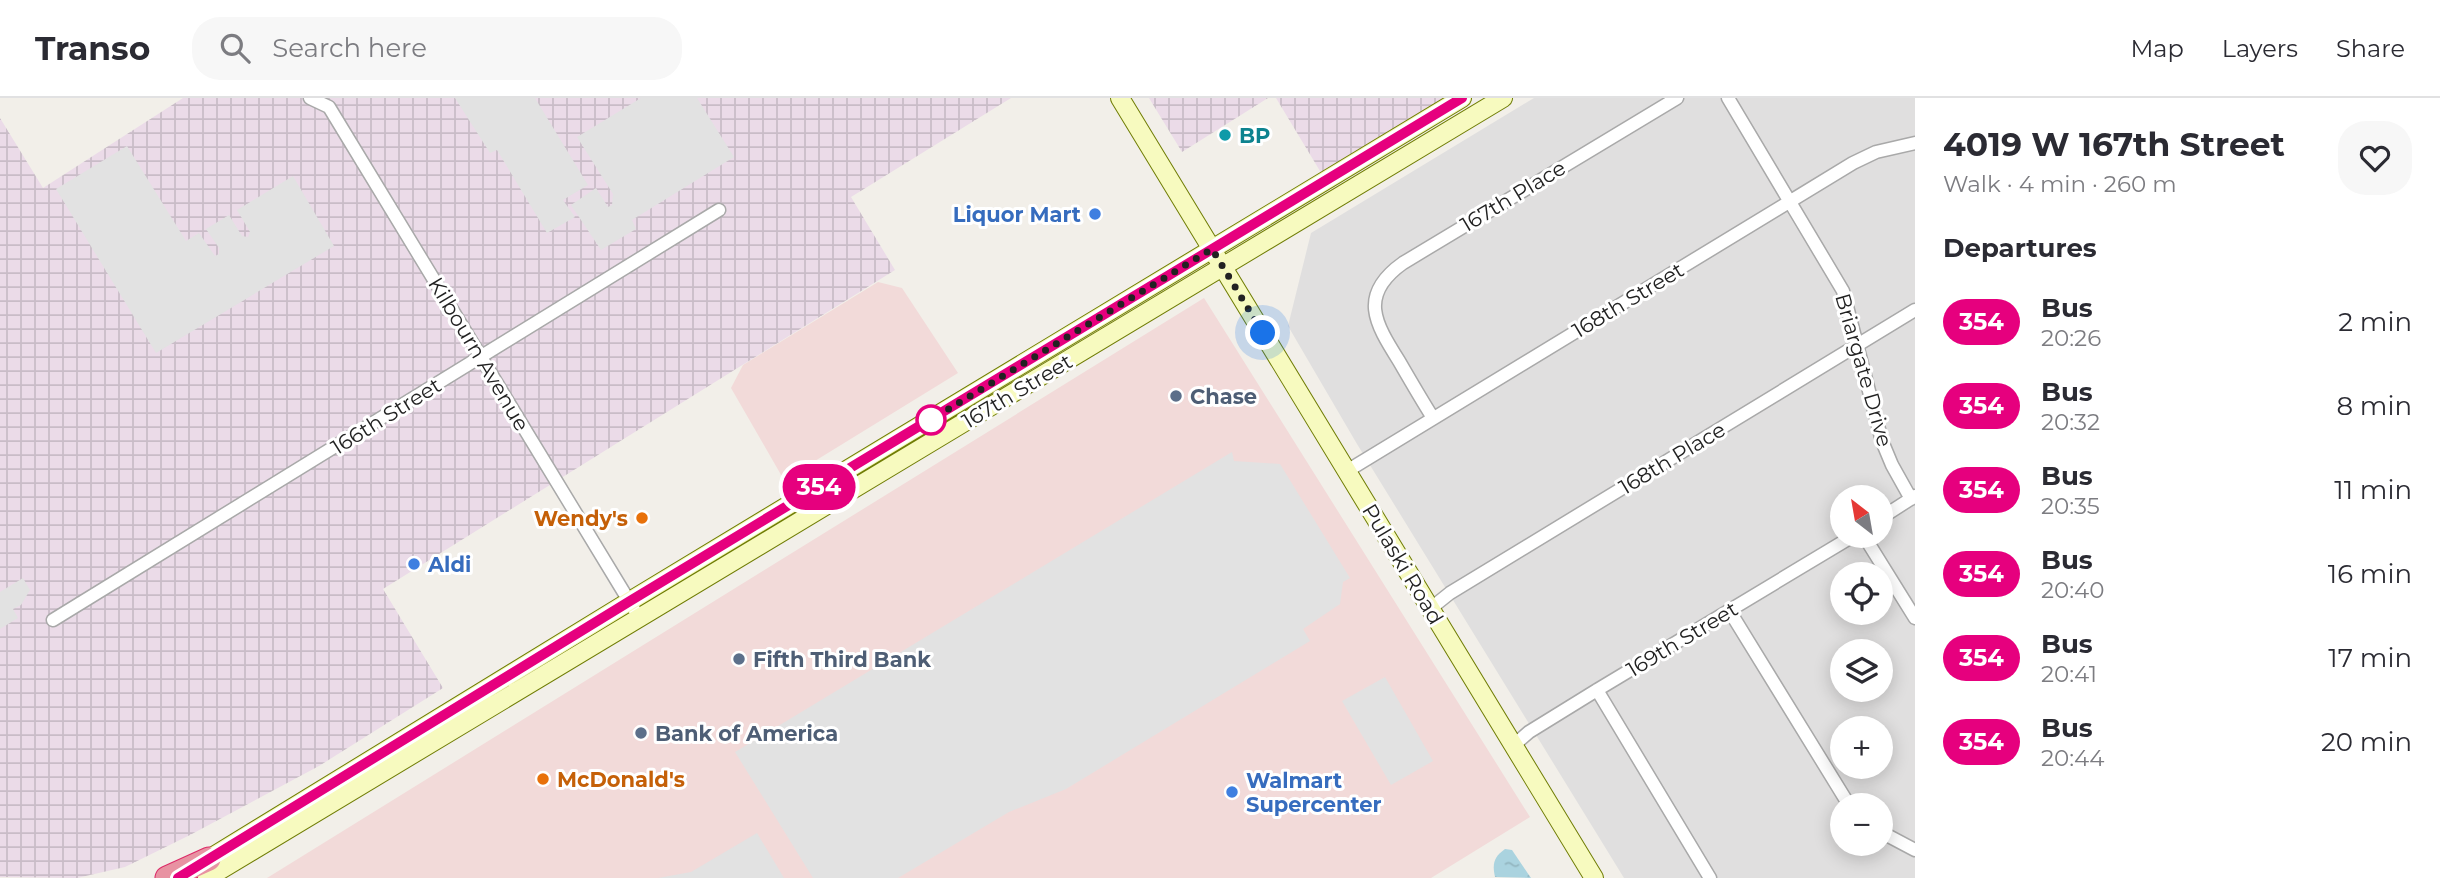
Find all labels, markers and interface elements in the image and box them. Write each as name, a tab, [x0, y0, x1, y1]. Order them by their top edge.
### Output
search box	[192, 17, 682, 80]
text: Transo	[35, 28, 150, 68]
icon: search	[216, 29, 254, 67]
text: Search here	[272, 32, 427, 64]
text: Map	[2130, 34, 2184, 63]
text: Layers	[2222, 34, 2298, 63]
text: Share	[2336, 34, 2405, 63]
button: heart	[2338, 121, 2412, 195]
place label: BP	[1239, 123, 1270, 148]
text: 4019 W 167th Street	[1943, 124, 2285, 164]
marker: BP	[1217, 127, 1233, 143]
street label: 167th Place	[1456, 155, 1570, 237]
text: Walk · 4 min · 260 m	[1943, 170, 2177, 198]
place label: Liquor Mart	[953, 202, 1081, 227]
marker: Liquor Mart	[1087, 206, 1103, 222]
text: Departures	[1943, 232, 2097, 264]
street label: 168th Street	[1568, 257, 1688, 343]
street label: Kilbourn Avenue	[423, 273, 535, 435]
street label: Briargate Drive	[1830, 290, 1898, 450]
text: Bus	[2041, 292, 2093, 324]
text: 2 min	[2338, 306, 2412, 338]
text: 354	[1959, 307, 2004, 336]
your location	[1245, 315, 1280, 350]
text: 20:26	[2041, 324, 2101, 352]
street label: 167th Street	[957, 348, 1077, 434]
street label: 166th Street	[326, 372, 446, 460]
text: Bus	[2041, 376, 2093, 408]
place label: Chase	[1190, 384, 1257, 409]
marker: Chase	[1168, 388, 1184, 404]
text: 8 min	[2336, 390, 2412, 422]
text: 354	[1959, 391, 2004, 420]
unlabelled marker	[916, 405, 946, 435]
text: 20:32	[2041, 408, 2100, 436]
street label: 168th Place	[1614, 417, 1730, 499]
text: Bus	[2041, 460, 2093, 492]
line badge: 354	[779, 464, 859, 510]
text: 354	[797, 472, 841, 501]
text: 11 min	[2334, 474, 2412, 506]
text: 354	[1959, 475, 2004, 504]
north arrow	[1830, 485, 1894, 548]
map controls	[1830, 485, 1893, 856]
text: 20:35	[2041, 492, 2100, 520]
street label: Pulaski Road	[1357, 499, 1449, 629]
place label: Wendy's	[534, 506, 628, 531]
marker: Wendy's	[634, 510, 650, 526]
text: Bus	[2041, 544, 2093, 576]
place label: Aldi	[427, 552, 471, 577]
marker: Aldi	[406, 556, 422, 572]
text: 16 min	[2328, 558, 2412, 590]
text: 354	[1959, 559, 2004, 588]
button: locate	[1830, 562, 1893, 625]
text: 20:40	[2041, 576, 2105, 604]
street label: 169th Street	[1622, 596, 1742, 682]
text: Bus	[2041, 628, 2093, 660]
button: layers	[1830, 639, 1893, 702]
text: 17 min	[2328, 642, 2412, 674]
text: 354	[1959, 643, 2004, 672]
place label: Fifth Third Bank	[753, 647, 931, 672]
marker: Fifth Third Bank	[731, 651, 747, 667]
text: 20:41	[2041, 660, 2097, 688]
text: Bus	[2041, 712, 2093, 744]
button: +	[1830, 716, 1893, 779]
place label: Bank of America	[655, 721, 838, 746]
marker: Bank of America	[633, 725, 649, 741]
text: 20 min	[2321, 726, 2412, 758]
text: 354	[1959, 727, 2004, 756]
text: 20:44	[2041, 744, 2105, 772]
place label: McDonald's	[557, 767, 685, 792]
place label: Walmart Supercenter	[1246, 768, 1382, 817]
marker: McDonald's	[535, 771, 551, 787]
marker: Walmart Supercenter	[1224, 784, 1240, 800]
button: −	[1830, 793, 1893, 856]

